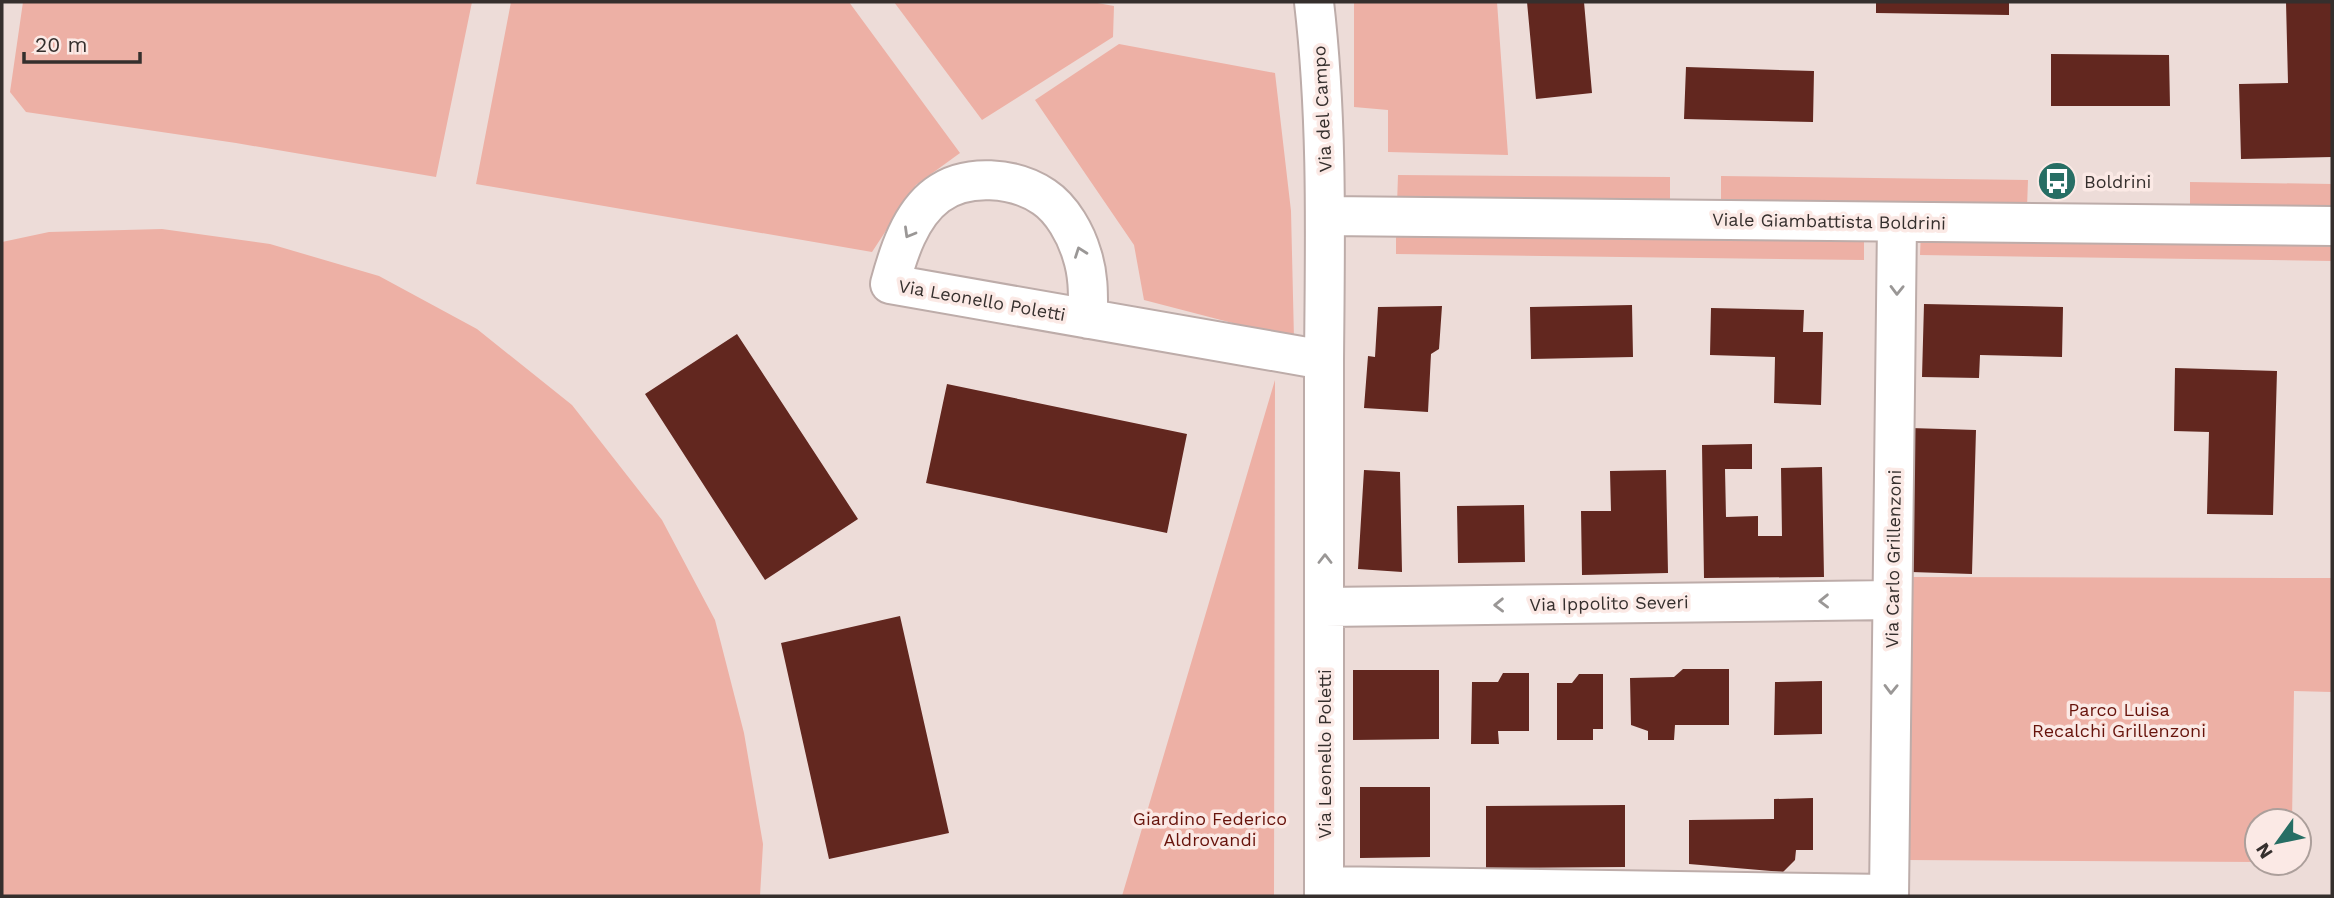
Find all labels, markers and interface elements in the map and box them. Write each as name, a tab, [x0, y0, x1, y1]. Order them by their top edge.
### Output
scale bar	[24, 21, 140, 65]
text: 20 m	[35, 32, 87, 57]
street label: Via del Campo	[1308, 45, 1336, 173]
bus stop icon: Boldrini	[2036, 160, 2078, 202]
place label: Boldrini	[2084, 171, 2151, 192]
street label: Viale Giambattista Boldrini	[1712, 208, 1946, 234]
one-way arrow	[904, 225, 917, 238]
one-way arrow	[1074, 246, 1088, 258]
street label: Via Leonello Poletti	[897, 275, 1067, 325]
one-way arrow	[1889, 285, 1904, 296]
street label: Via Carlo Grillenzoni	[1881, 470, 1905, 648]
one-way arrow	[1317, 553, 1333, 563]
street label: Via Ippolito Severi	[1529, 591, 1689, 615]
one-way arrow	[1818, 593, 1829, 608]
one-way arrow	[1493, 597, 1503, 613]
street label: Via Leonello Poletti	[1314, 669, 1335, 839]
one-way arrow	[1883, 684, 1899, 695]
park label: Parco Luisa Recalchi Grillenzoni	[2032, 699, 2206, 741]
north arrow	[2243, 807, 2313, 877]
park label: Giardino Federico Aldrovandi	[1133, 808, 1287, 850]
text: N	[2251, 839, 2278, 863]

